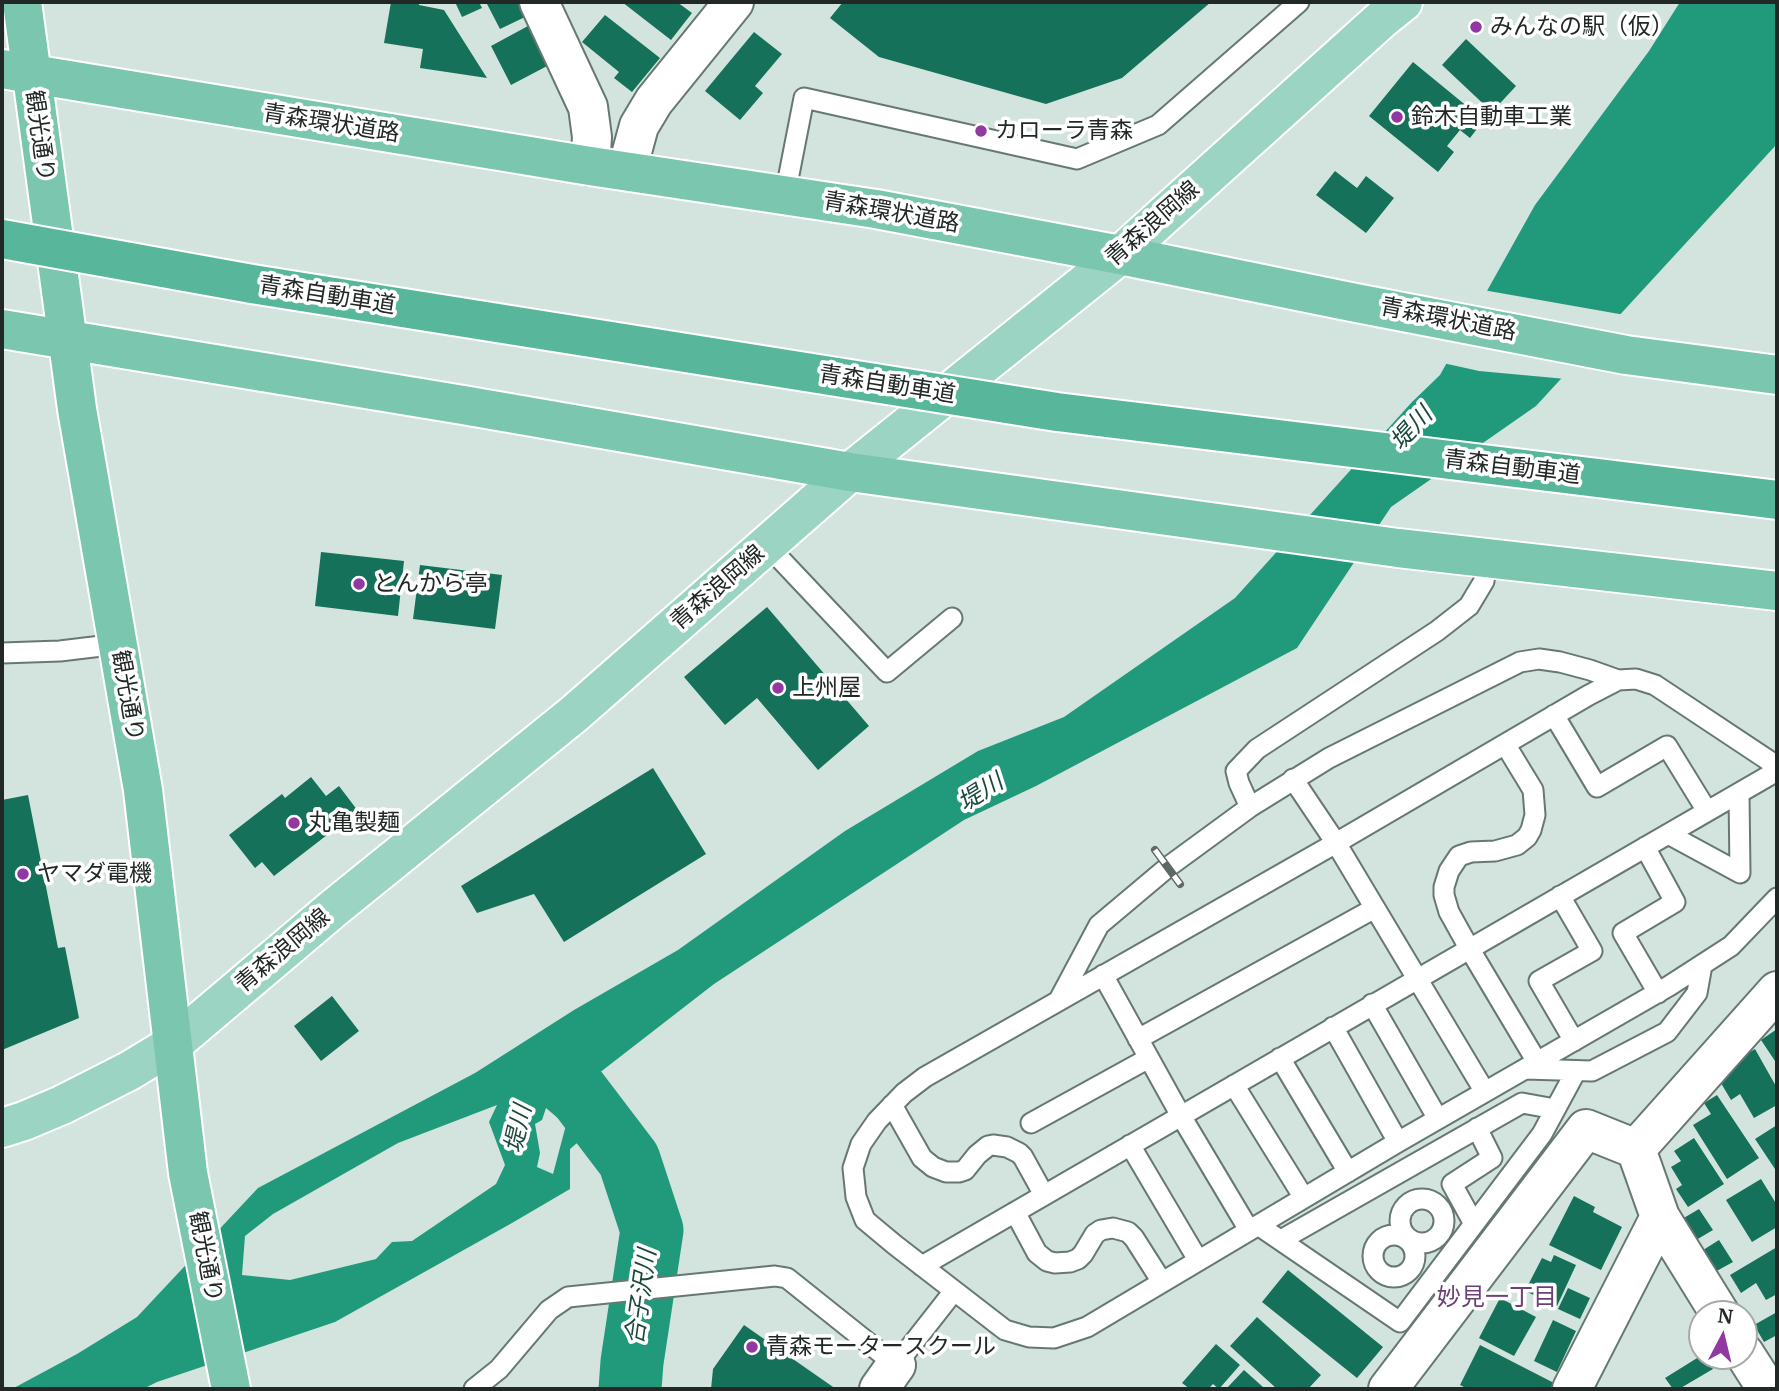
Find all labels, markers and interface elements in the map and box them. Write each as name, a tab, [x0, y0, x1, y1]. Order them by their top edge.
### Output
place label: みんなの駅（仮）	[1490, 13, 1674, 41]
marker: みんなの駅（仮）	[1468, 19, 1484, 35]
street label: 観光通り	[19, 89, 59, 183]
street label: 青森環状道路	[261, 100, 401, 148]
place label: 鈴木自動車工業	[1411, 103, 1572, 131]
marker: 鈴木自動車工業	[1389, 109, 1405, 125]
place label: カローラ青森	[995, 117, 1133, 145]
marker: カローラ青森	[973, 123, 989, 139]
street label: 青森浪岡線	[1101, 176, 1205, 272]
street label: 青森環状道路	[821, 187, 961, 239]
street label: 青森自動車道	[257, 272, 397, 320]
street label: 青森環状道路	[1378, 293, 1518, 347]
street label: 青森自動車道	[817, 361, 957, 409]
water label: 堤川	[1385, 402, 1439, 456]
street label: 青森自動車道	[1442, 446, 1582, 490]
street label: 青森浪岡線	[666, 540, 770, 636]
place label: とんから亭	[373, 570, 488, 598]
marker: とんから亭	[351, 576, 367, 592]
street label: 観光通り	[105, 648, 149, 744]
place label: 上州屋	[792, 674, 861, 702]
marker: 上州屋	[770, 680, 786, 696]
water label: 堤川	[953, 768, 1009, 818]
place label: 丸亀製麺	[308, 809, 400, 837]
marker: 丸亀製麺	[286, 815, 302, 831]
place label: ヤマダ電機	[37, 860, 152, 888]
marker: ヤマダ電機	[15, 866, 31, 882]
street label: 青森浪岡線	[230, 903, 336, 999]
water label: 堤川	[500, 1102, 538, 1156]
street label: 観光通り	[183, 1209, 227, 1305]
water label: 合子沢川	[621, 1247, 663, 1347]
district label: 妙見一丁目	[1437, 1284, 1557, 1312]
north arrow	[1688, 1300, 1758, 1370]
text: N	[1716, 1303, 1734, 1329]
place label: 青森モータースクール	[766, 1333, 996, 1361]
marker: 青森モータースクール	[744, 1339, 760, 1355]

